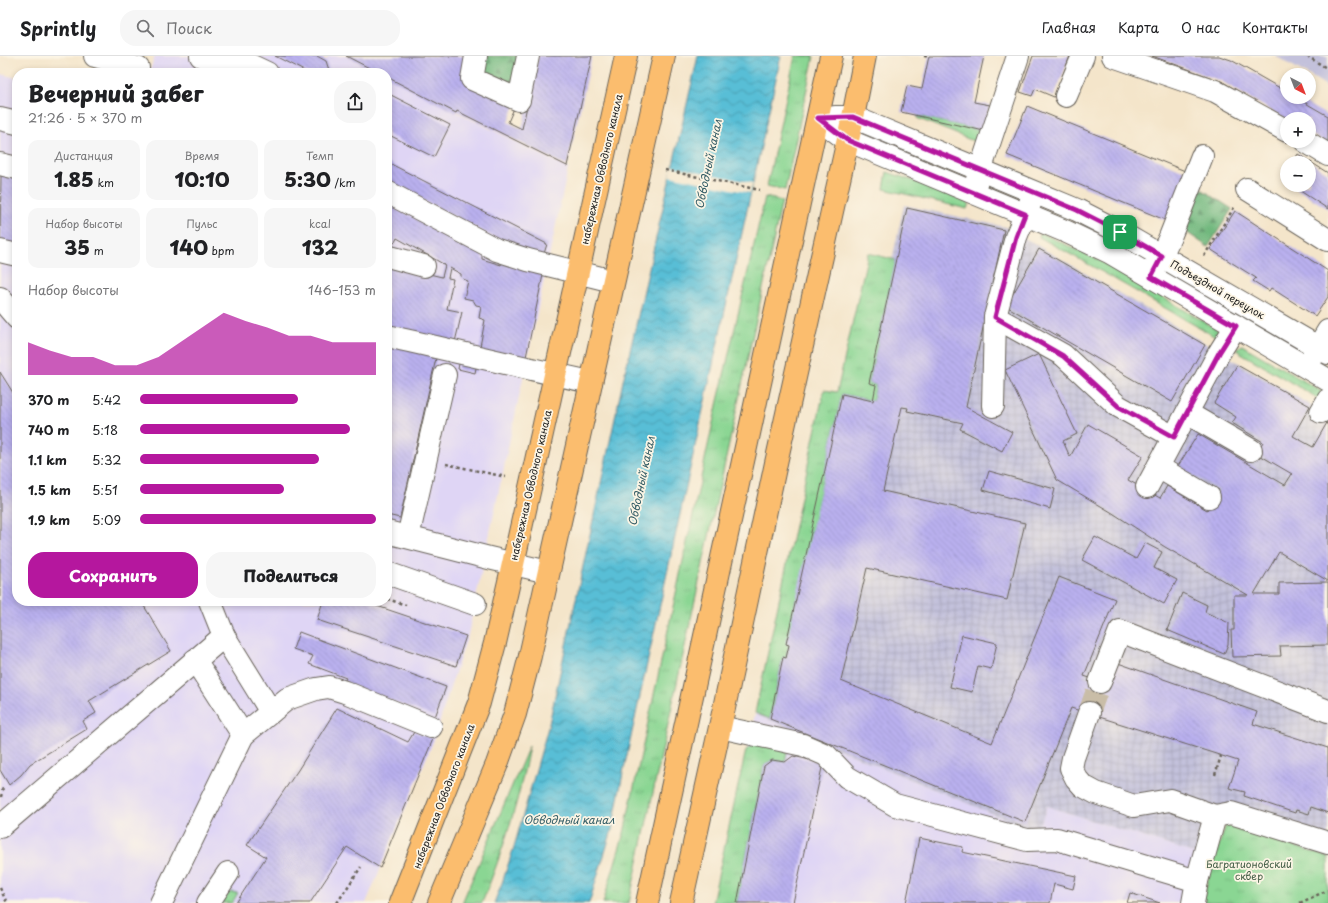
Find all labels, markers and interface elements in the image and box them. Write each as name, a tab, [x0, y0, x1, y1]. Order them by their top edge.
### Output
search box	[120, 10, 400, 46]
text: Sprintly	[20, 14, 96, 42]
text: Поиск	[166, 16, 212, 39]
icon: search	[134, 17, 156, 39]
text: Главная	[1042, 17, 1096, 38]
text: Карта	[1118, 17, 1159, 38]
text: О нас	[1181, 17, 1220, 38]
text: Контакты	[1242, 17, 1308, 38]
north arrow	[1280, 68, 1316, 104]
map controls	[1280, 68, 1316, 192]
text: Вечерний забег	[28, 76, 204, 109]
button: share	[334, 81, 376, 123]
street label: набережная Обводного канала	[576, 92, 626, 246]
text: 21:26 · 5 × 370 m	[28, 108, 142, 127]
button: +	[1280, 112, 1316, 148]
water label: Обводный канал	[690, 118, 726, 210]
text: Дистанция	[55, 147, 113, 164]
text: Время	[184, 147, 220, 164]
text: Темп	[306, 147, 334, 164]
button: −	[1280, 156, 1316, 192]
text: 1.85	[54, 164, 94, 194]
text: 10:10	[174, 164, 230, 194]
text: 5:30	[284, 164, 331, 194]
text: km	[94, 174, 114, 191]
text: /km	[331, 174, 356, 191]
text: Набор высоты	[46, 215, 123, 232]
text: Пульс	[186, 215, 218, 232]
text: kcal	[309, 215, 331, 232]
pin	[1103, 215, 1137, 249]
icon: arrive	[1109, 221, 1131, 243]
text: 35	[64, 232, 90, 262]
text: 140	[170, 232, 208, 262]
text: 132	[302, 232, 338, 262]
text: m	[90, 242, 104, 259]
text: bpm	[208, 242, 234, 259]
street label: Подъездной переулок	[1168, 256, 1268, 323]
text: Набор высоты	[28, 280, 119, 299]
text: 146–153 m	[308, 280, 376, 299]
text: 370 m	[28, 390, 69, 409]
text: 5:42	[92, 390, 121, 409]
street label: набережная Обводного канала	[505, 408, 555, 562]
text: 740 m	[28, 420, 69, 439]
text: 5:18	[92, 420, 118, 439]
water label: Обводный канал	[623, 435, 659, 527]
text: 1.1 km	[28, 450, 67, 469]
text: 5:32	[92, 450, 122, 469]
text: 1.5 km	[28, 480, 71, 499]
text: 5:51	[92, 480, 118, 499]
text: 1.9 km	[28, 510, 70, 529]
text: 5:09	[92, 510, 121, 529]
button: Сохранить	[28, 552, 198, 598]
button: Поделиться	[206, 552, 376, 598]
street label: набережная Обводного канала	[408, 721, 478, 870]
water label: Обводный канал	[523, 811, 615, 828]
park label: Багратионовский сквер	[1206, 856, 1292, 883]

